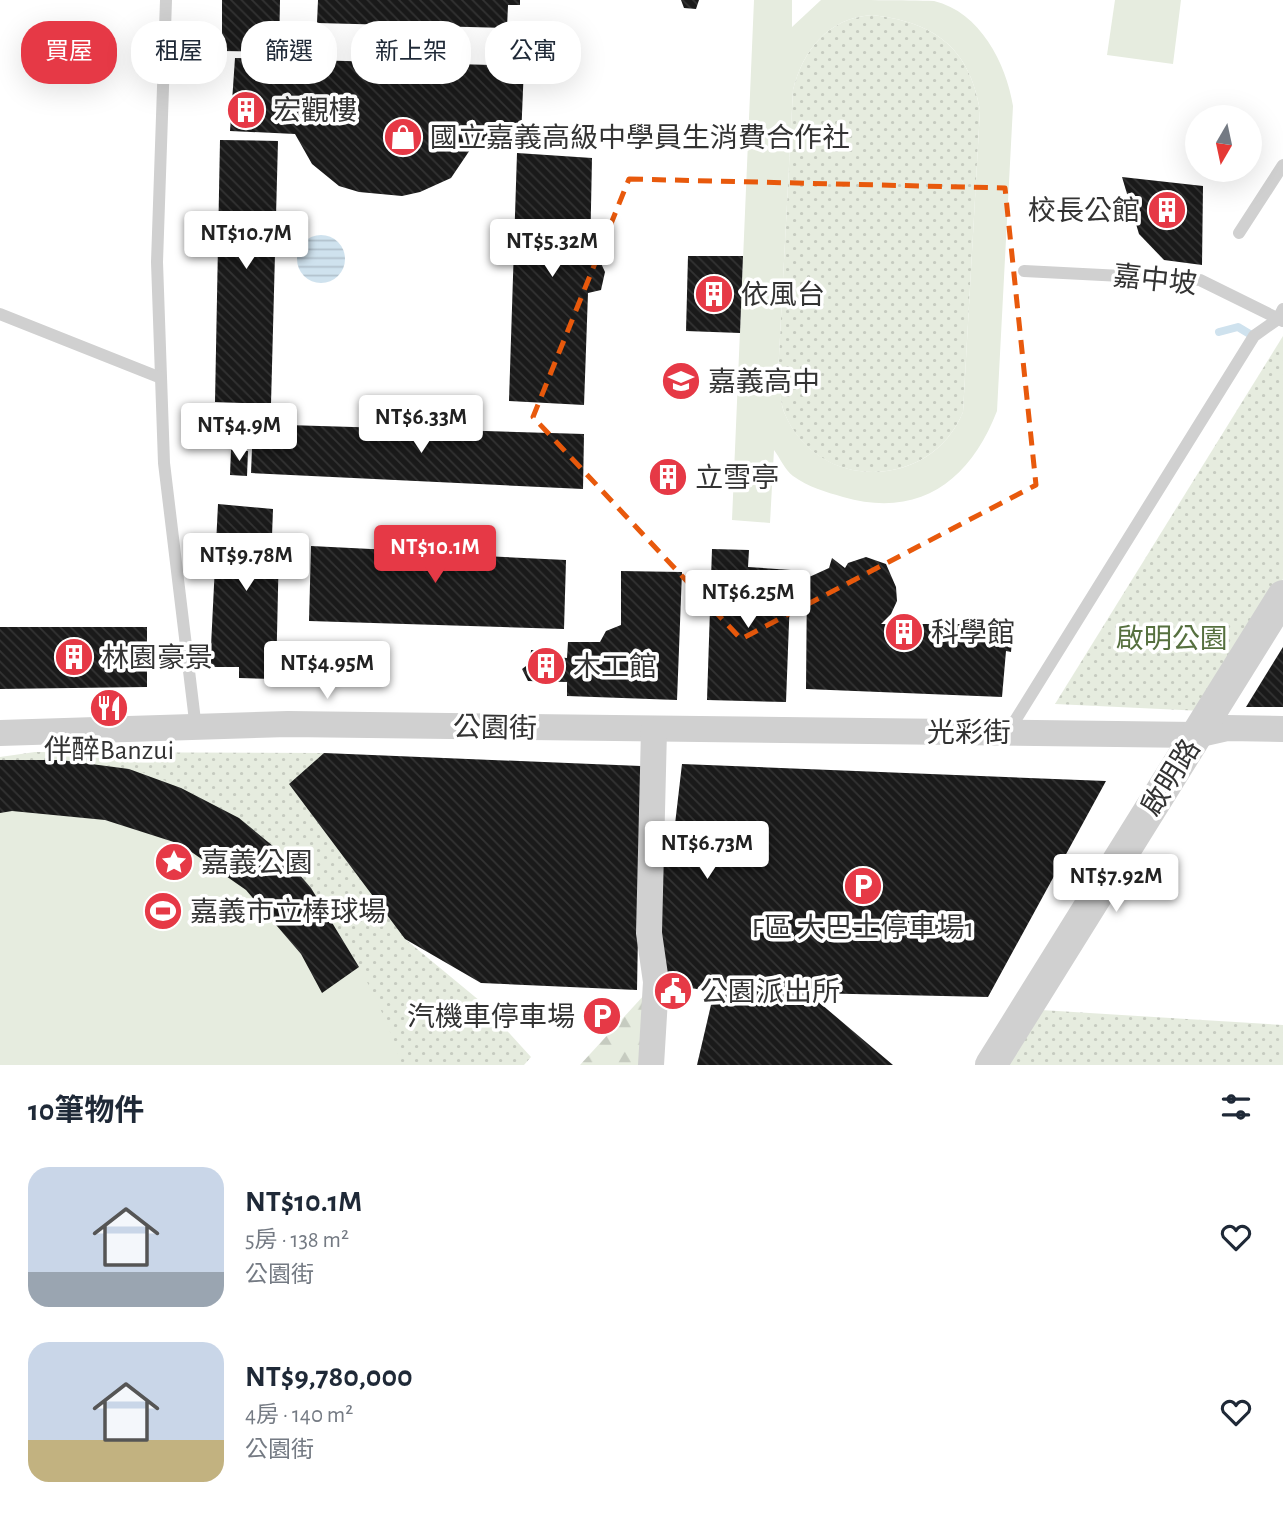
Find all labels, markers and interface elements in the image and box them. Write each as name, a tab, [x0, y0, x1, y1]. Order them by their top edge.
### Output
chip: 買屋	[21, 21, 117, 84]
chip: 租屋	[131, 21, 227, 84]
chip: 篩選	[241, 21, 337, 84]
chip: 新上架	[351, 21, 471, 84]
chip: 公寓	[485, 21, 581, 84]
building icon: 宏觀樓	[225, 89, 267, 131]
place label: 宏觀樓	[273, 96, 357, 126]
north arrow	[1185, 105, 1262, 182]
map controls	[1185, 105, 1262, 182]
shop icon: 國立嘉義高級中學員生消費合作社	[382, 116, 424, 158]
place label: 國立嘉義高級中學員生消費合作社	[430, 123, 850, 153]
building icon: 校長公館	[1146, 189, 1188, 231]
place label: 校長公館	[1028, 196, 1140, 226]
pin: NT$10.7M	[174, 212, 318, 271]
pin: NT$5.32M	[480, 219, 624, 279]
text: NT$10.7M	[200, 222, 292, 245]
text: NT$5.32M	[506, 230, 598, 253]
street label: 嘉中坡	[1112, 261, 1198, 299]
building icon: 依風台	[693, 273, 735, 315]
place label: 依風台	[741, 280, 825, 310]
school or university icon: 嘉義高中	[660, 360, 702, 402]
place label: 嘉義高中	[708, 367, 820, 397]
pin: NT$6.33M	[349, 396, 493, 455]
pin: NT$4.9M	[174, 404, 304, 463]
text: NT$6.33M	[375, 406, 467, 429]
text: NT$4.9M	[197, 414, 281, 437]
building icon: 立雪亭	[647, 456, 689, 498]
place label: 立雪亭	[695, 463, 779, 493]
pin: NT$10.1M	[363, 526, 507, 585]
pin: NT$9.78M	[174, 534, 318, 593]
text: NT$10.1M	[390, 536, 480, 559]
text: NT$9.78M	[199, 544, 293, 567]
pin: NT$6.25M	[676, 570, 820, 630]
text: NT$6.25M	[701, 581, 795, 604]
building icon: 科學館	[883, 611, 925, 653]
place label: 科學館	[931, 618, 1015, 648]
park label: 啟明公園	[1116, 624, 1228, 654]
building icon: 林園豪景	[53, 636, 95, 678]
pin: NT$4.95M	[255, 642, 399, 701]
place label: 林園豪景	[101, 643, 213, 673]
building icon: 木工館	[525, 645, 567, 687]
text: NT$4.95M	[280, 652, 374, 675]
place label: 木工館	[573, 652, 657, 682]
restaurant icon: 伴醉Banzui	[88, 687, 130, 729]
street label: 公園街	[453, 712, 537, 744]
street label: 光彩街	[927, 718, 1011, 748]
street label: 啟明路	[1136, 734, 1206, 821]
place label: 伴醉Banzui	[44, 735, 174, 765]
pin: NT$6.73M	[635, 822, 779, 881]
text: NT$6.73M	[661, 832, 753, 855]
place icon: 嘉義公園	[153, 841, 195, 883]
place label: 嘉義公園	[201, 848, 313, 878]
pin: NT$7.92M	[1044, 855, 1188, 914]
parking icon: F區 大巴士停車場1	[842, 865, 884, 907]
text: NT$7.92M	[1069, 865, 1163, 888]
sports icon: 嘉義市立棒球場	[142, 890, 184, 932]
place label: 嘉義市立棒球場	[190, 897, 386, 927]
place label: F區 大巴士停車場1	[752, 913, 974, 943]
public building icon: 公園派出所	[652, 970, 694, 1012]
place label: 公園派出所	[700, 977, 840, 1007]
parking icon: 汽機車停車場	[581, 995, 623, 1037]
place label: 汽機車停車場	[407, 1002, 575, 1032]
icon: filters	[1217, 1088, 1255, 1126]
text: 10筆物件	[28, 1096, 144, 1126]
text: NT$10.1M	[245, 1187, 362, 1217]
icon: home	[84, 1195, 168, 1279]
icon: heart	[1217, 1218, 1255, 1256]
text: 5房 · 138 m²	[245, 1229, 349, 1252]
text: 公園街	[245, 1264, 314, 1287]
text: NT$9,780,000	[245, 1362, 413, 1392]
icon: home	[84, 1370, 168, 1454]
icon: heart	[1217, 1393, 1255, 1431]
text: 4房 · 140 m²	[245, 1404, 353, 1427]
text: 公園街	[245, 1439, 314, 1462]

